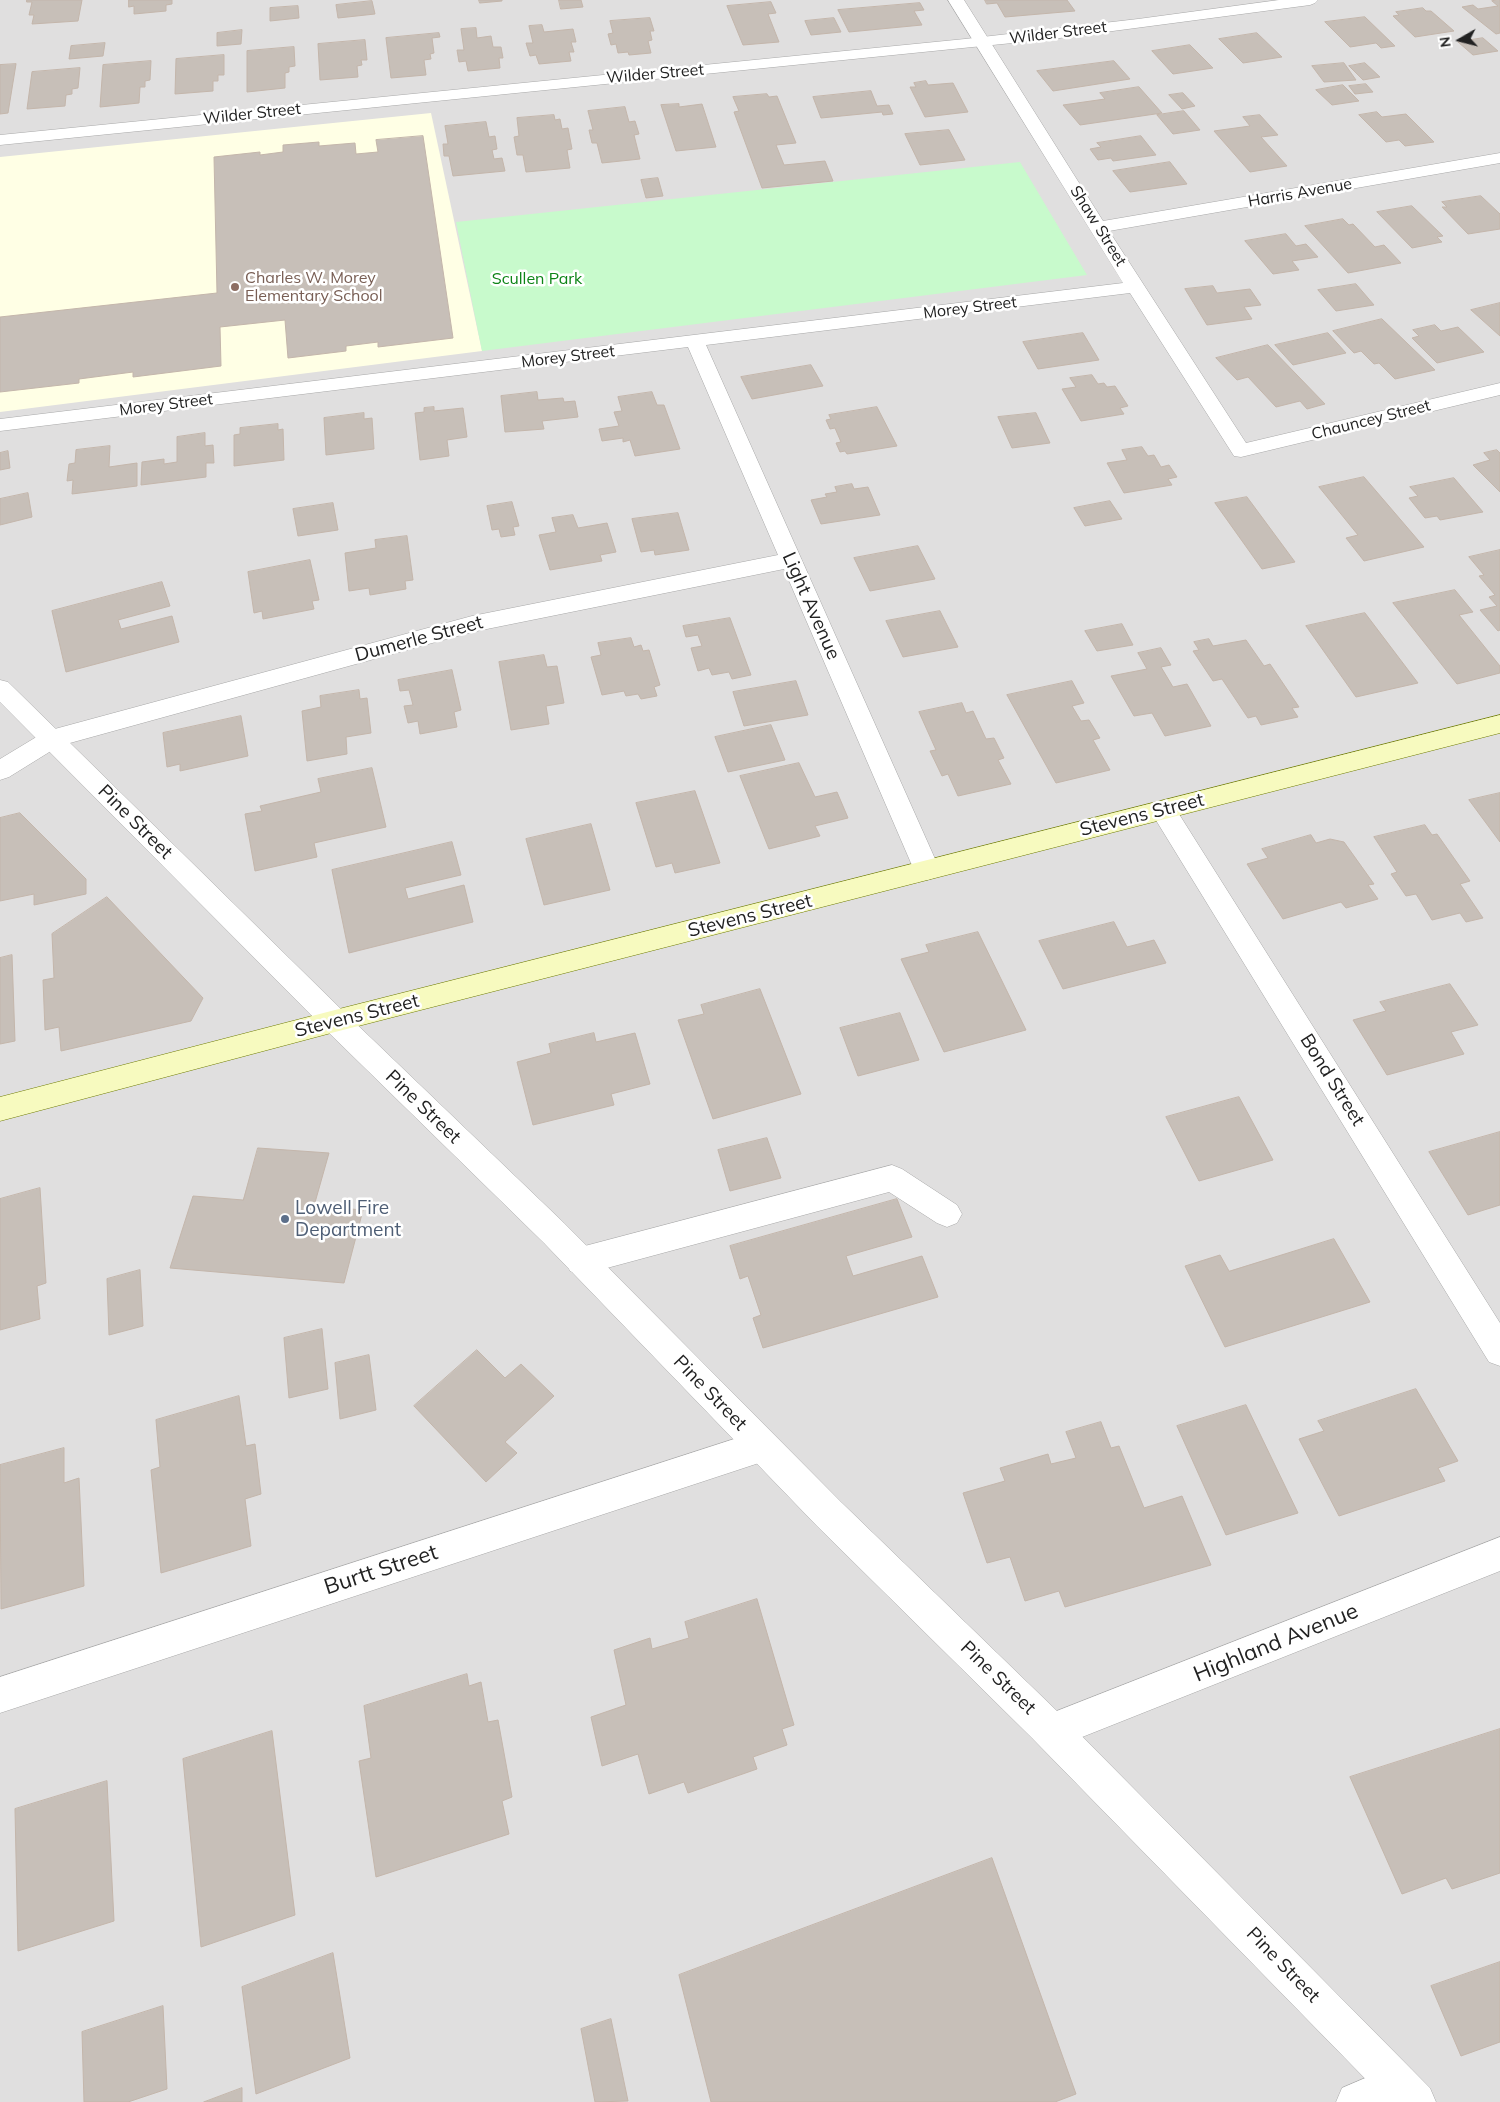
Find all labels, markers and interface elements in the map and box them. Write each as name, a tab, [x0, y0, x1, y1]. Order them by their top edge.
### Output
north arrow	[1435, 15, 1485, 65]
street label: Wilder Street	[1008, 18, 1108, 48]
text: N	[1435, 36, 1455, 49]
street label: Wilder Street	[605, 60, 705, 88]
street label: Wilder Street	[202, 99, 302, 129]
street label: Harris Avenue	[1247, 174, 1353, 212]
street label: Shaw Street	[1066, 182, 1130, 270]
place label: Charles W. Morey Elementary School	[245, 268, 383, 306]
park label: Scullen Park	[492, 269, 582, 289]
marker: Charles W. Morey Elementary School	[229, 281, 241, 293]
street label: Morey Street	[922, 293, 1018, 323]
street label: Morey Street	[520, 342, 616, 372]
street label: Morey Street	[118, 390, 214, 420]
street label: Chauncey Street	[1310, 396, 1432, 444]
street label: Light Avenue	[777, 549, 845, 663]
street label: Dumerle Street	[353, 611, 485, 667]
street label: Pine Street	[93, 780, 177, 864]
street label: Stevens Street	[1078, 789, 1206, 841]
street label: Stevens Street	[686, 890, 814, 942]
street label: Stevens Street	[293, 990, 421, 1042]
street label: Bond Street	[1295, 1030, 1369, 1130]
street label: Pine Street	[381, 1066, 465, 1148]
place label: Lowell Fire Department	[295, 1197, 401, 1241]
marker: Lowell Fire Department	[279, 1213, 291, 1225]
street label: Pine Street	[669, 1351, 751, 1435]
street label: Burtt Street	[321, 1539, 441, 1601]
street label: Highland Avenue	[1190, 1598, 1362, 1688]
street label: Pine Street	[956, 1637, 1040, 1719]
street label: Pine Street	[1242, 1923, 1324, 2007]

